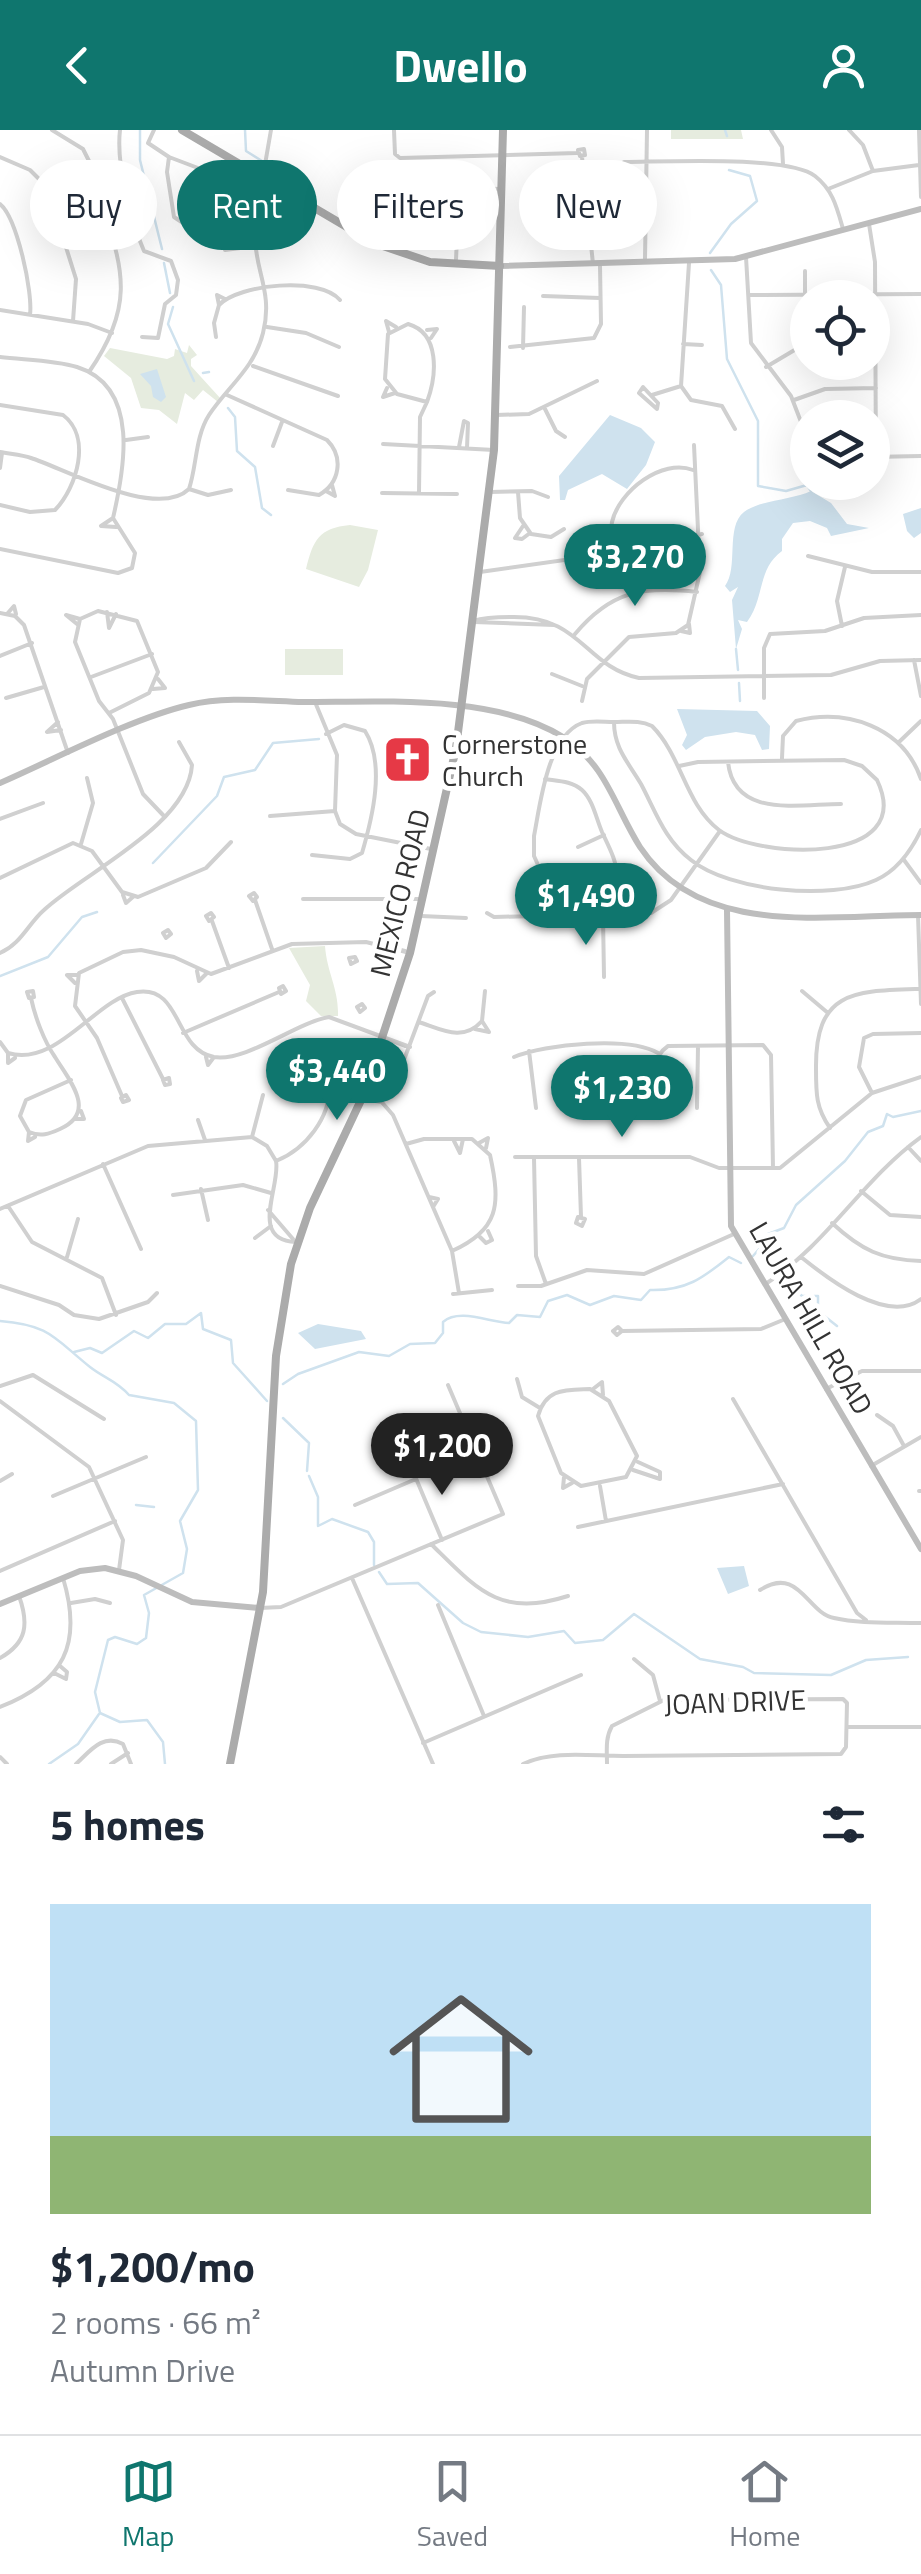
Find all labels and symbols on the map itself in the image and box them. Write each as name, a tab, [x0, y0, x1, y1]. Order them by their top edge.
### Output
pin: $3,270	[554, 524, 716, 609]
place label: Cornerstone Church	[442, 722, 587, 797]
church icon: Cornerstone Church	[381, 734, 433, 786]
street label: MEXICO ROAD	[358, 805, 441, 981]
pin: $1,490	[505, 863, 667, 948]
pin: $3,440	[256, 1038, 418, 1123]
pin: $1,230	[541, 1055, 703, 1140]
street label: LAURA HILL ROAD	[739, 1213, 884, 1422]
pin: $1,200	[361, 1413, 523, 1498]
street label: JOAN DRIVE	[663, 1678, 807, 1725]

